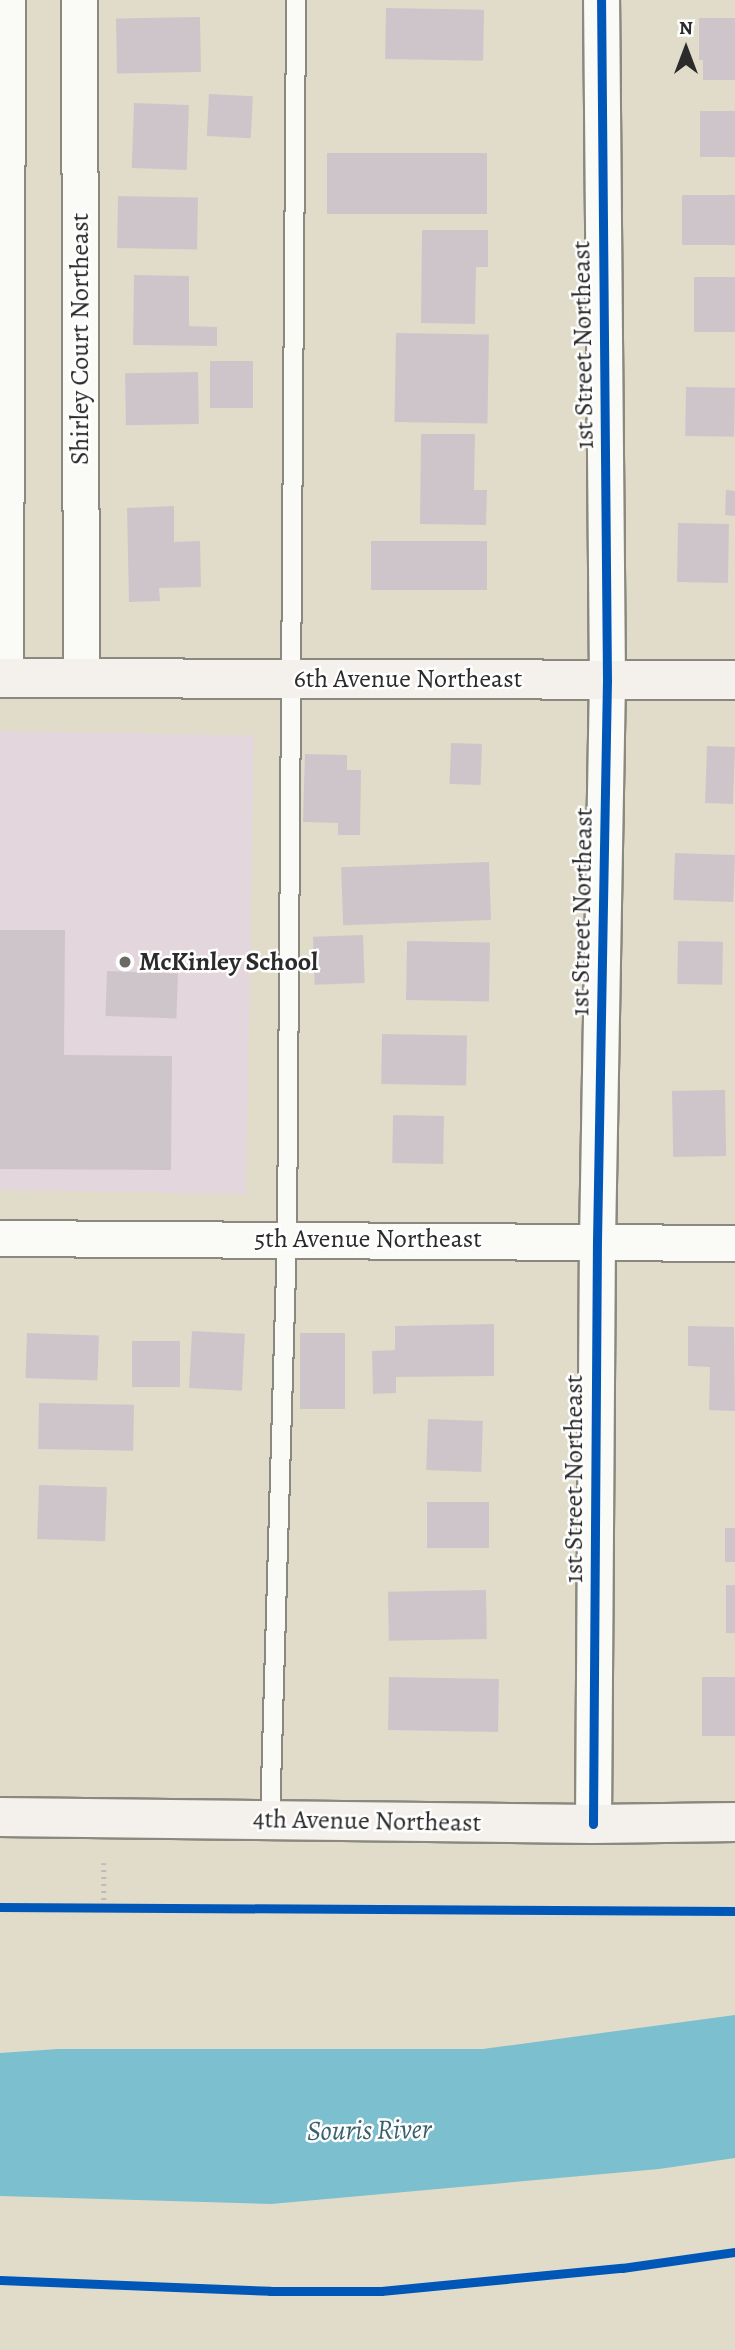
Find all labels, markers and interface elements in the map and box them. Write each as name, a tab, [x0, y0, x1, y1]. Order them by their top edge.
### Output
north arrow	[651, 14, 721, 84]
text: N	[679, 15, 693, 41]
street label: Shirley Court Northeast	[64, 213, 96, 465]
street label: 1st Street Northeast	[566, 240, 600, 450]
street label: 6th Avenue Northeast	[294, 663, 522, 695]
street label: 1st Street Northeast	[565, 807, 599, 1017]
place label: McKinley School	[139, 946, 318, 978]
marker: McKinley School	[117, 954, 133, 970]
street label: 5th Avenue Northeast	[254, 1223, 482, 1255]
street label: 1st Street Northeast	[558, 1375, 590, 1583]
street label: 4th Avenue Northeast	[253, 1803, 481, 1839]
water label: Souris River	[306, 2112, 432, 2148]

